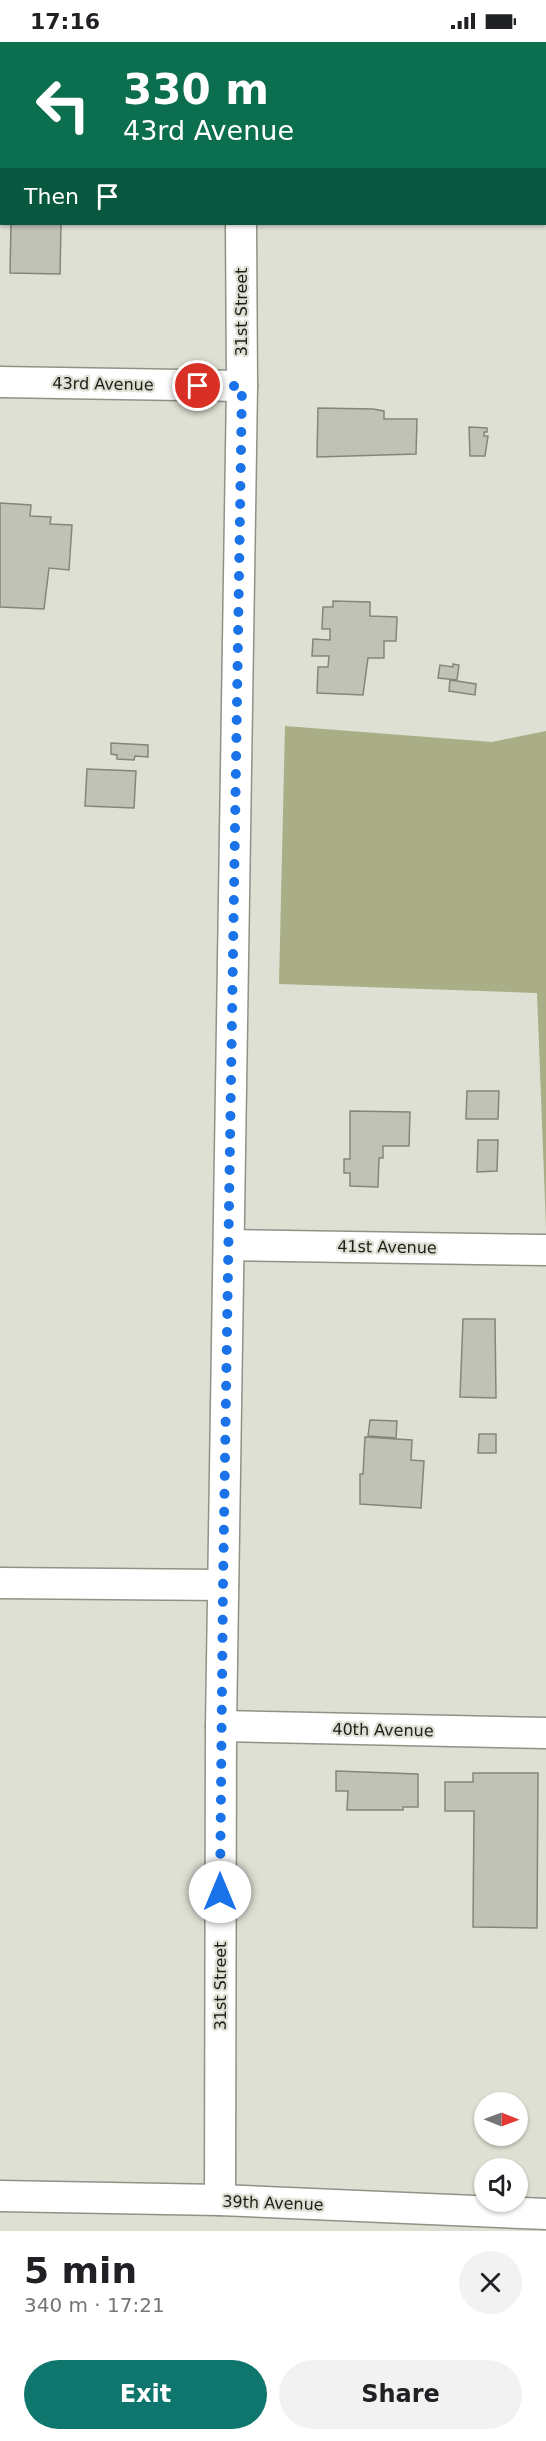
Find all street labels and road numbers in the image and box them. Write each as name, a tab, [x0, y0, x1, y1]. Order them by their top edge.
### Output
street label: 31st Street	[232, 268, 251, 356]
street label: 43rd Avenue	[52, 374, 154, 394]
street label: 41st Avenue	[337, 1237, 437, 1257]
street label: 40th Avenue	[332, 1720, 434, 1740]
street label: 31st Street	[211, 1942, 230, 2030]
street label: 39th Avenue	[222, 2192, 324, 2214]

